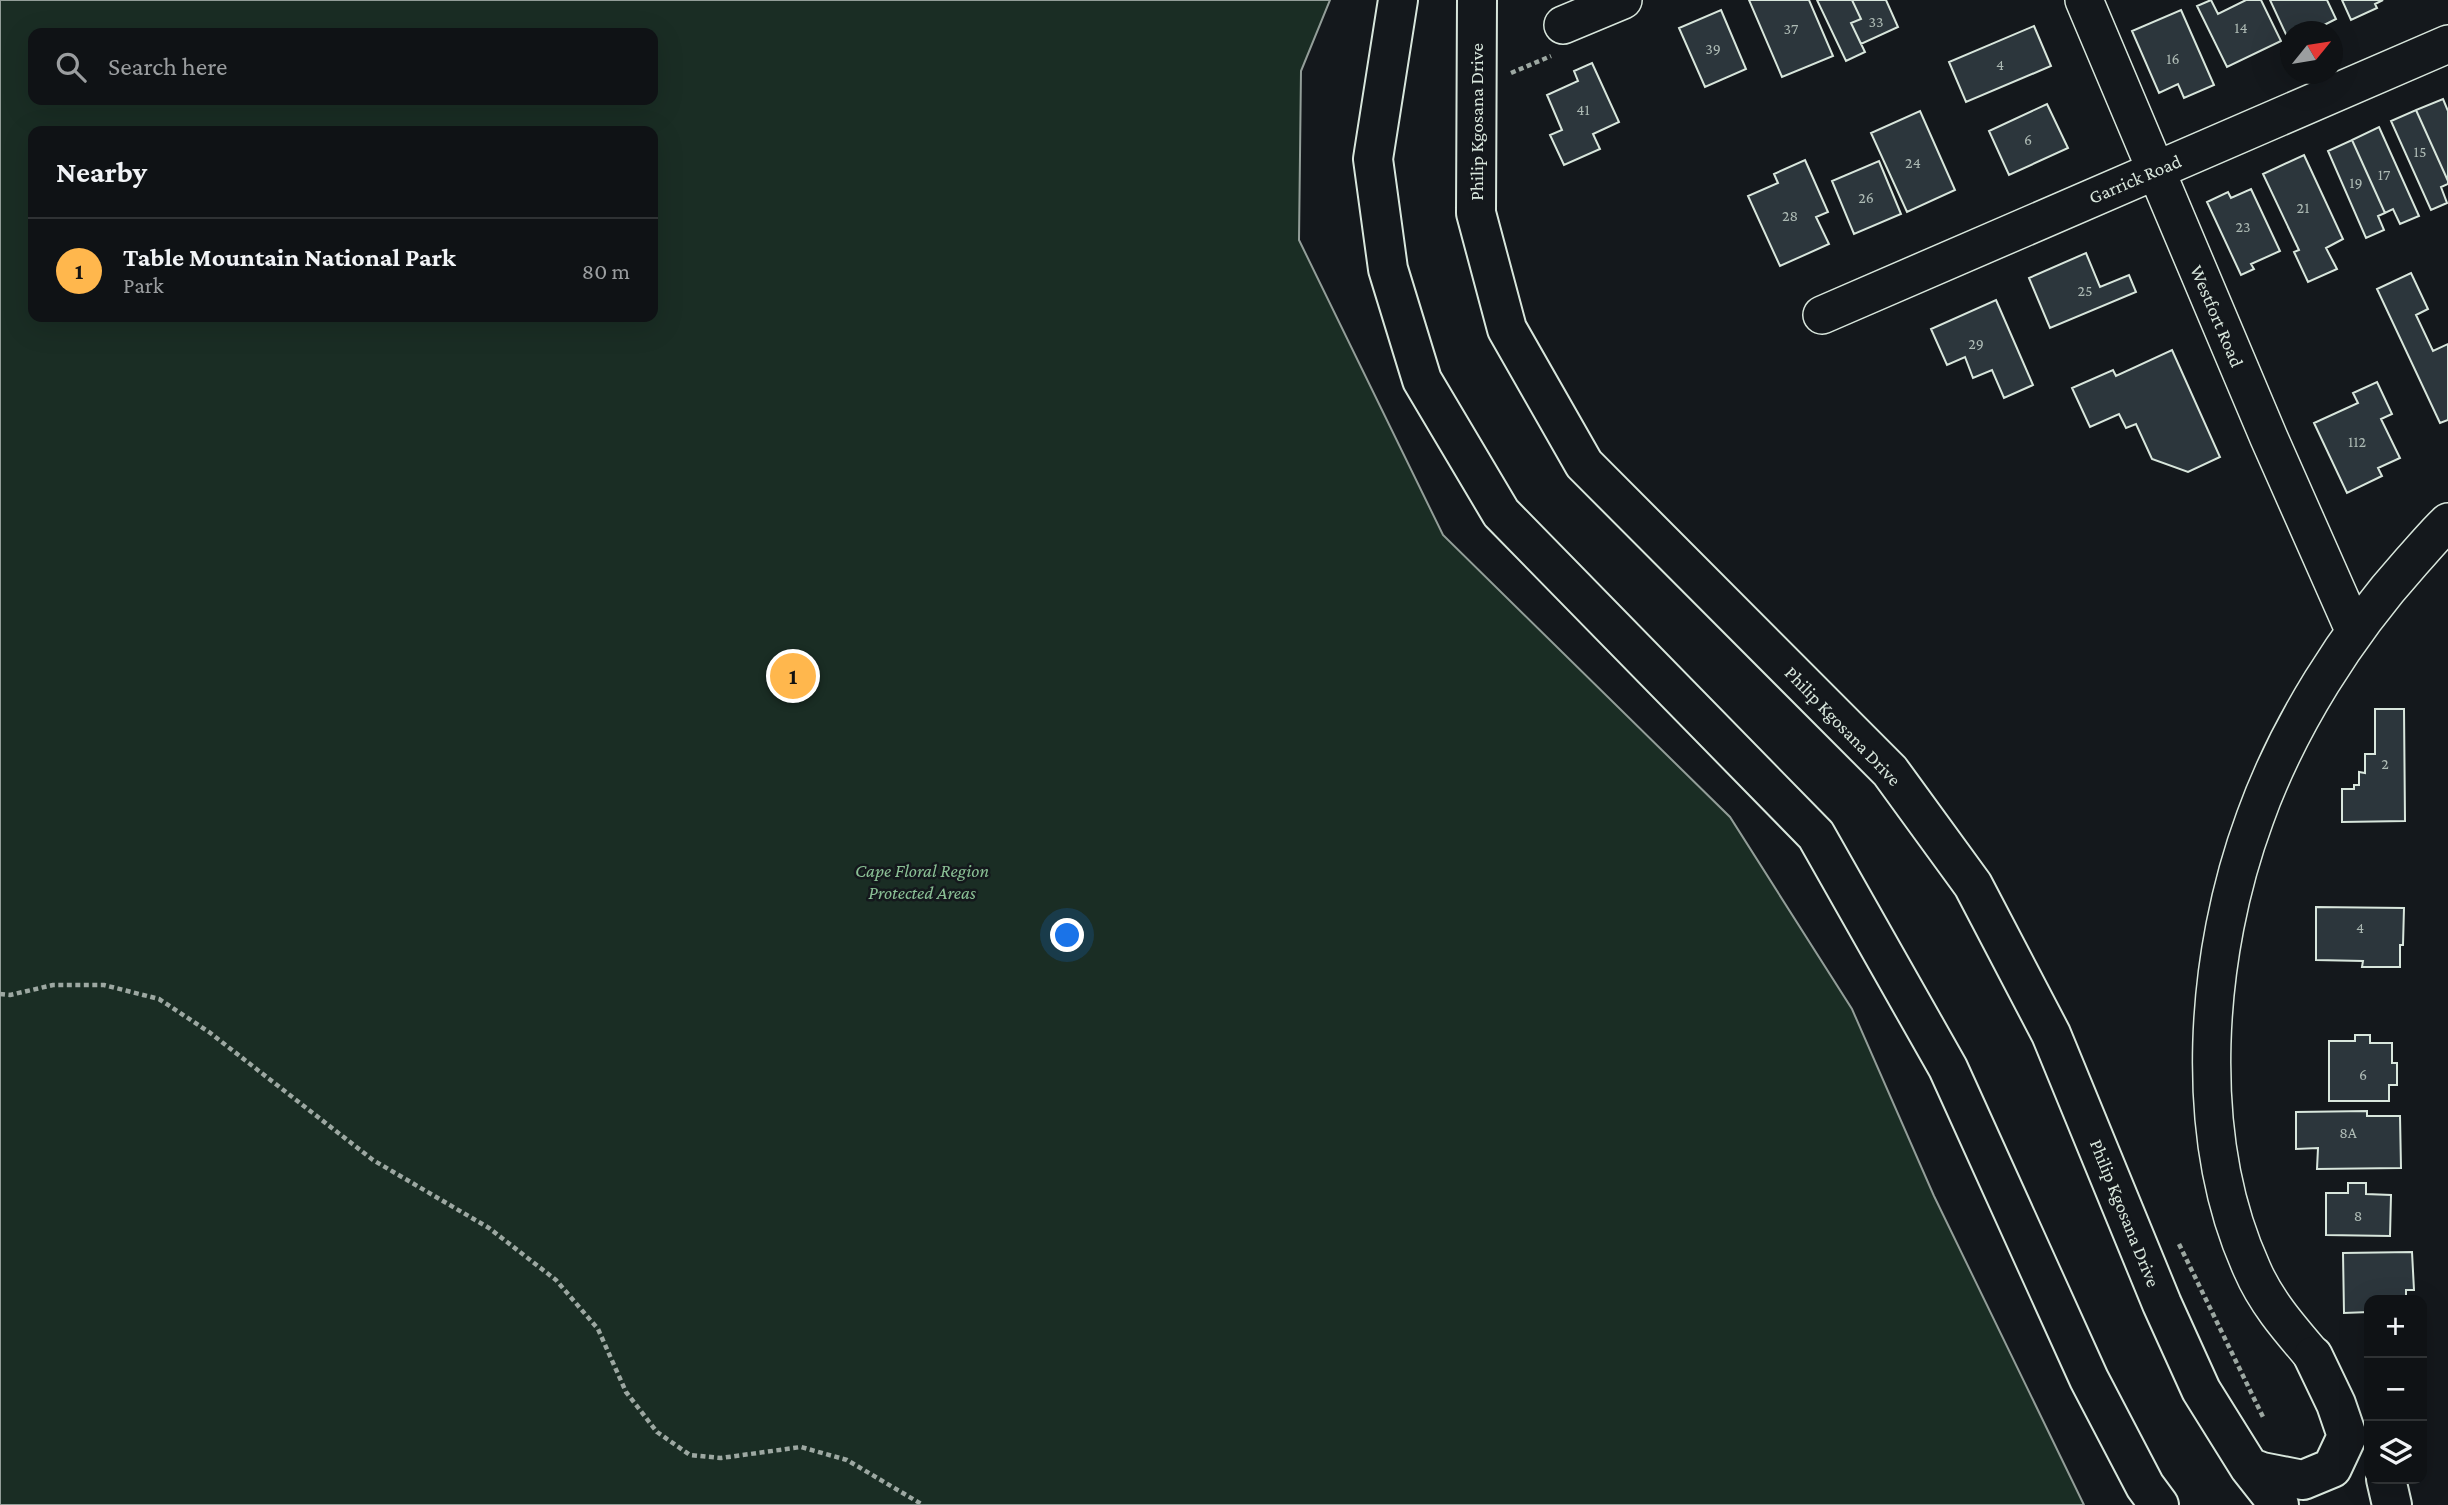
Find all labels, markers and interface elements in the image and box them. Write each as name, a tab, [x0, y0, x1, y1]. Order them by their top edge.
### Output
house number: 33	[1868, 13, 1884, 30]
house number: 14	[2234, 19, 2248, 36]
house number: 37	[1784, 20, 1799, 37]
north arrow	[2280, 21, 2343, 84]
search box	[28, 28, 658, 105]
house number: 39	[1705, 40, 1721, 57]
street label: Philip Kgosana Drive	[1466, 43, 1487, 201]
icon: search	[52, 48, 90, 86]
house number: 16	[2166, 50, 2180, 67]
text: Search here	[108, 52, 227, 81]
house number: 4	[1996, 56, 2004, 73]
house number: 41	[1576, 101, 1590, 118]
house number: 6	[2024, 131, 2032, 148]
house number: 15	[2414, 143, 2426, 160]
street label: Garrick Road	[2086, 150, 2184, 208]
house number: 24	[1905, 154, 1921, 171]
text: Nearby	[56, 155, 147, 188]
house number: 17	[2378, 166, 2391, 183]
house number: 19	[2349, 174, 2363, 191]
house number: 26	[1858, 189, 1874, 206]
house number: 21	[2297, 199, 2309, 216]
house number: 28	[1782, 207, 1798, 224]
house number: 23	[2235, 218, 2251, 235]
text: Table Mountain National Park	[123, 243, 456, 272]
text: 1	[75, 258, 83, 284]
text: 80 m	[582, 258, 630, 284]
street label: Westfort Road	[2186, 262, 2248, 370]
text: Park	[123, 272, 164, 298]
house number: 25	[2077, 282, 2093, 299]
house number: 29	[1968, 335, 1984, 352]
house number: 112	[2348, 433, 2367, 450]
pin: 1	[770, 650, 816, 702]
street label: Philip Kgosana Drive	[1781, 662, 1905, 790]
house number: 2	[2381, 755, 2389, 772]
park label: Cape Floral Region Protected Areas	[855, 860, 989, 903]
your location	[1050, 918, 1084, 952]
house number: 4	[2356, 919, 2364, 936]
house number: 6	[2359, 1066, 2367, 1083]
house number: 8A	[2339, 1124, 2358, 1141]
street label: Philip Kgosana Drive	[2086, 1136, 2164, 1290]
house number: 8	[2354, 1207, 2362, 1224]
map controls	[2364, 1295, 2427, 1484]
button: +	[2364, 1295, 2427, 1358]
button: −	[2364, 1358, 2427, 1421]
button: layers	[2364, 1421, 2427, 1484]

